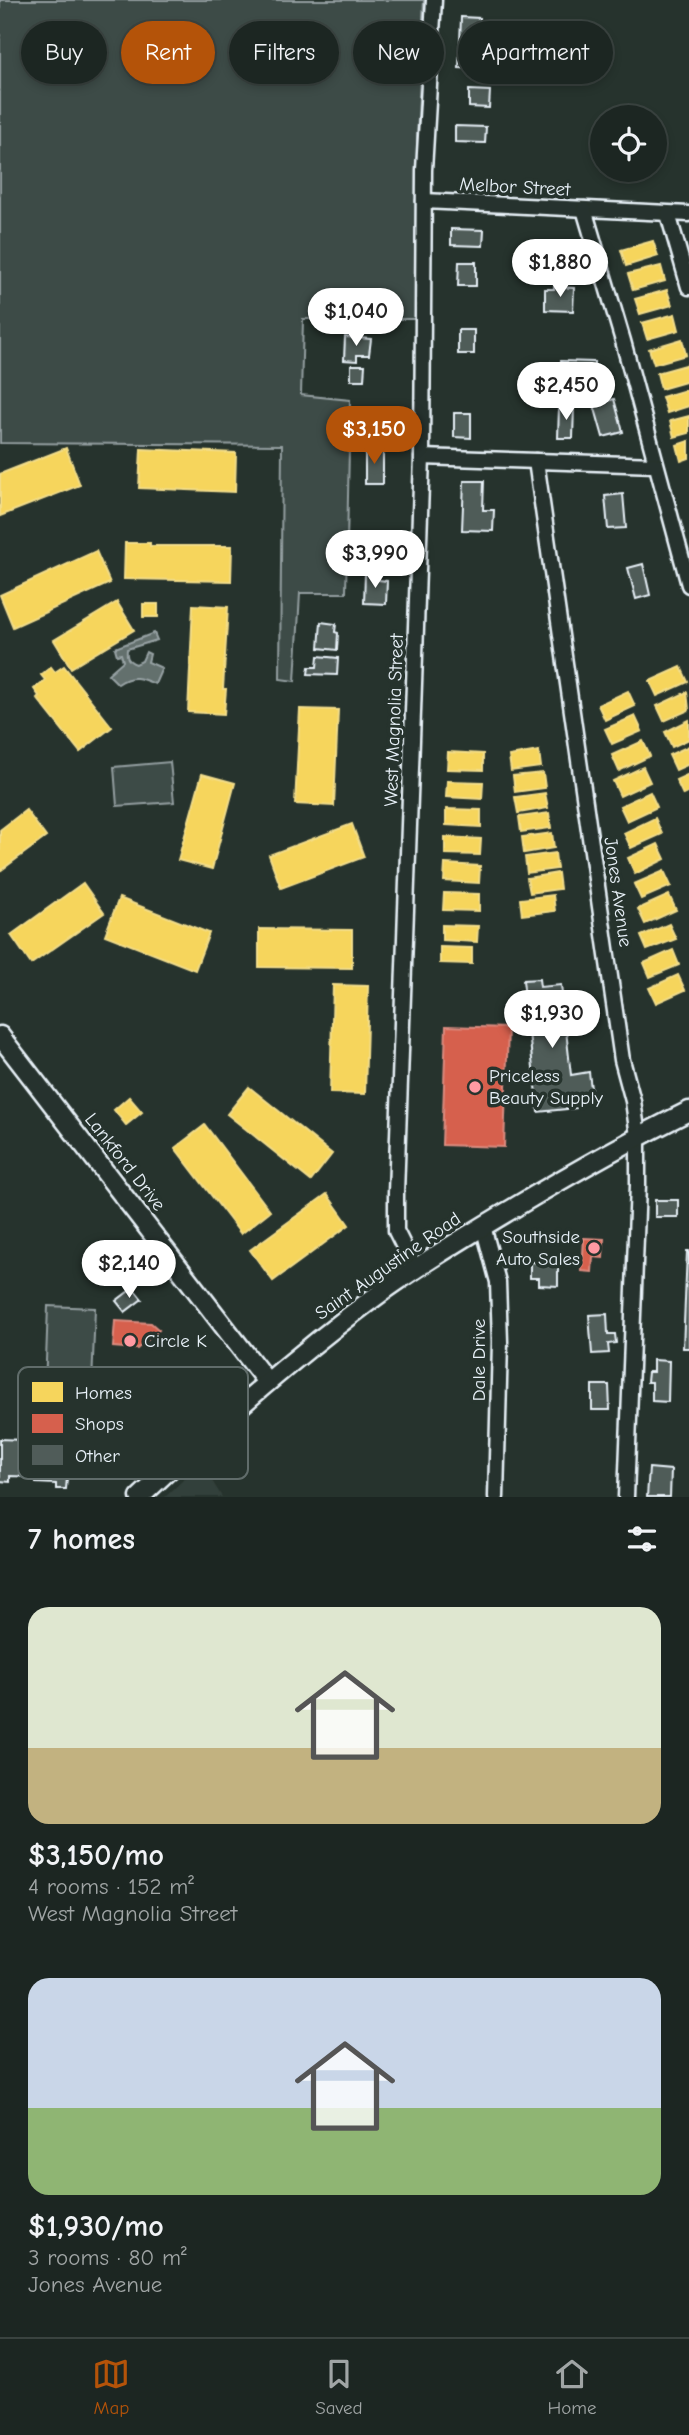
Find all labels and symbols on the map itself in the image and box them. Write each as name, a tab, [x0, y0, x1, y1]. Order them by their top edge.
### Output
street label: Melbor Street	[459, 173, 572, 201]
pin: $1,880	[503, 240, 617, 299]
pin: $1,040	[299, 288, 413, 348]
pin: $2,450	[509, 362, 623, 422]
pin: $3,150	[317, 406, 431, 466]
pin: $3,990	[318, 530, 432, 590]
street label: West Magnolia Street	[380, 633, 408, 807]
street label: Jones Avenue	[599, 836, 637, 948]
pin: $1,930	[495, 990, 609, 1050]
place label: Priceless Beauty Supply	[489, 1065, 604, 1109]
marker: Priceless Beauty Supply	[467, 1079, 483, 1095]
street label: Lankford Drive	[80, 1109, 170, 1215]
street label: Saint Augustine Road	[311, 1208, 465, 1324]
place label: Southside Auto Sales	[496, 1226, 580, 1270]
pin: $2,140	[72, 1240, 186, 1300]
marker: Southside Auto Sales	[586, 1240, 602, 1256]
street label: Dale Drive	[468, 1319, 490, 1401]
place label: Circle K	[144, 1330, 207, 1352]
marker: Circle K	[122, 1333, 138, 1349]
legend	[18, 1367, 248, 1479]
text: Homes	[75, 1382, 132, 1404]
text: Shops	[75, 1413, 124, 1435]
text: Other	[75, 1445, 120, 1467]

